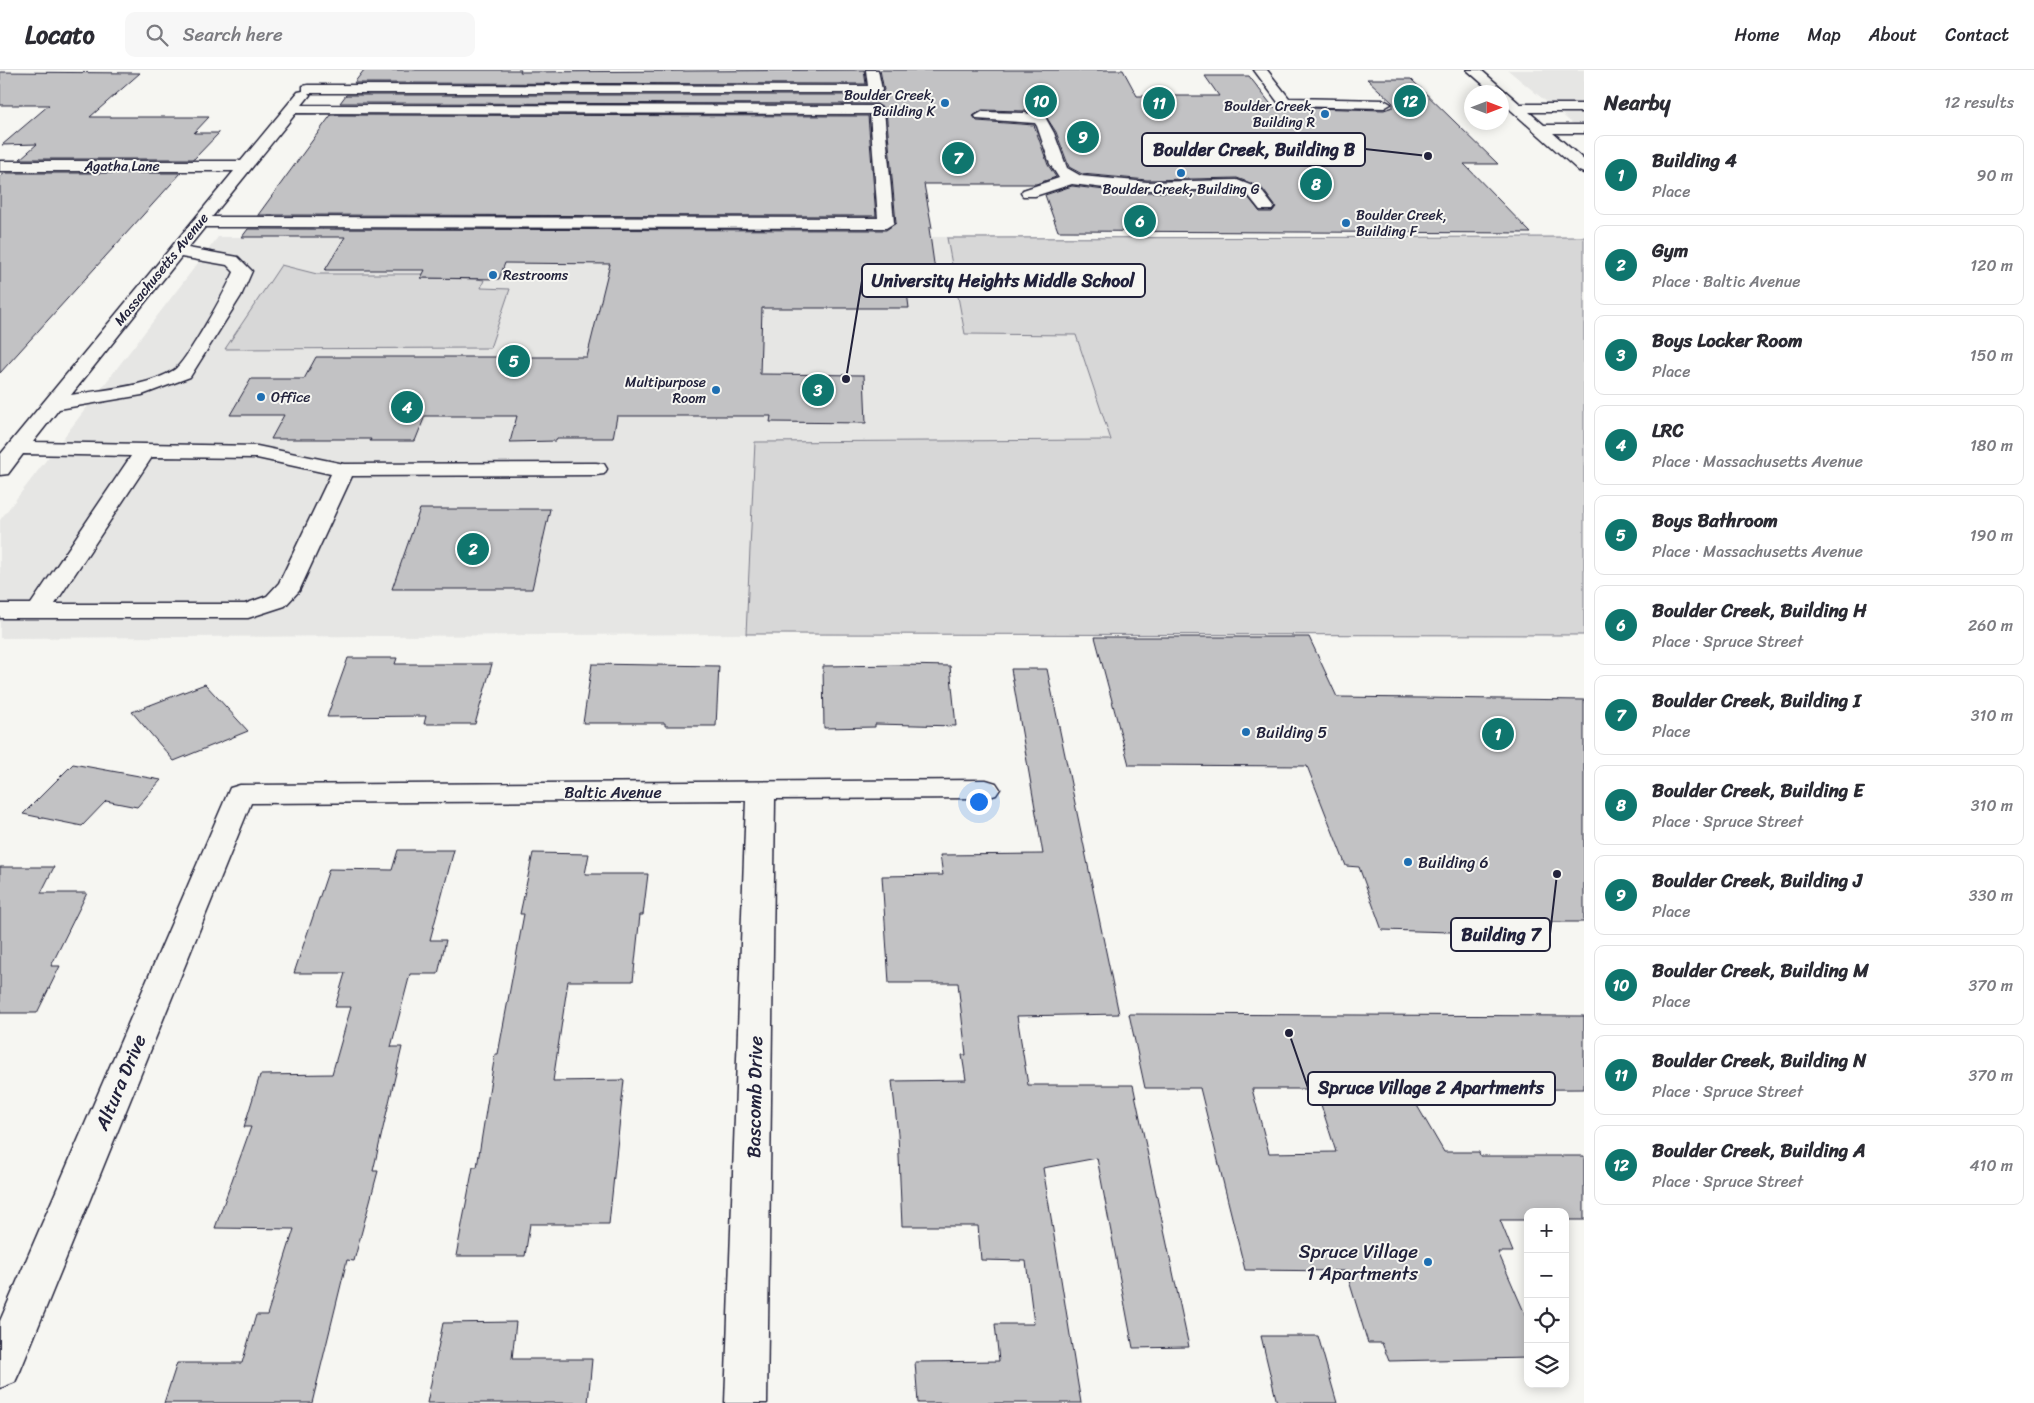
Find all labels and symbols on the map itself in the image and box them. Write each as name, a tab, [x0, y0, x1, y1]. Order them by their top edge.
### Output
pin: 10	[1025, 82, 1057, 120]
pin: 12	[1394, 82, 1426, 120]
place label: Boulder Creek, Building K	[844, 83, 936, 124]
pin: 11	[1143, 84, 1175, 122]
north arrow	[1464, 85, 1509, 130]
place label: Boulder Creek, Building R	[1224, 94, 1315, 135]
marker: Boulder Creek, Building K	[939, 97, 951, 109]
marker: Boulder Creek, Building R	[1319, 108, 1331, 120]
pin: 9	[1067, 118, 1099, 156]
callout: Boulder Creek, Building B	[1142, 133, 1365, 166]
text: Boulder Creek, Building B	[1153, 134, 1356, 166]
pin: 7	[942, 139, 974, 177]
street label: Agatha Lane	[83, 154, 160, 179]
pin: 8	[1300, 165, 1332, 203]
marker: Boulder Creek, Building G	[1175, 167, 1187, 179]
place label: Boulder Creek, Building G	[1102, 177, 1260, 202]
pin: 6	[1124, 202, 1156, 240]
place label: Boulder Creek, Building F	[1356, 203, 1447, 244]
street label: Massachusetts Avenue	[108, 207, 215, 332]
marker: Boulder Creek, Building F	[1340, 217, 1352, 229]
place label: Restrooms	[503, 263, 569, 288]
callout: University Heights Middle School	[862, 264, 1145, 297]
text: University Heights Middle School	[872, 265, 1135, 297]
marker: Restrooms	[487, 269, 499, 281]
pin: 5	[498, 342, 530, 380]
place label: Multipurpose Room	[625, 370, 706, 411]
pin: 3	[802, 371, 834, 409]
marker: Multipurpose Room	[710, 384, 722, 396]
place label: Office	[271, 385, 311, 410]
pin: 4	[391, 388, 423, 426]
marker: Office	[255, 391, 267, 403]
pin: 2	[457, 530, 489, 568]
pin: 1	[1482, 715, 1514, 753]
place label: Building 5	[1256, 718, 1327, 747]
marker: Building 5	[1240, 726, 1252, 738]
street label: Baltic Avenue	[564, 778, 662, 807]
your location	[966, 789, 992, 815]
place label: Building 6	[1418, 848, 1489, 877]
marker: Building 6	[1402, 856, 1414, 868]
callout: Building 7	[1451, 918, 1550, 951]
text: Building 7	[1461, 919, 1542, 951]
street label: Altura Drive	[85, 1029, 156, 1136]
street label: Bascomb Drive	[737, 1035, 772, 1158]
callout: Spruce Village 2 Apartments	[1308, 1072, 1555, 1105]
text: Spruce Village 2 Apartments	[1317, 1072, 1545, 1104]
place label: Spruce Village 1 Apartments	[1299, 1235, 1418, 1290]
marker: Spruce Village 1 Apartments	[1422, 1256, 1434, 1268]

